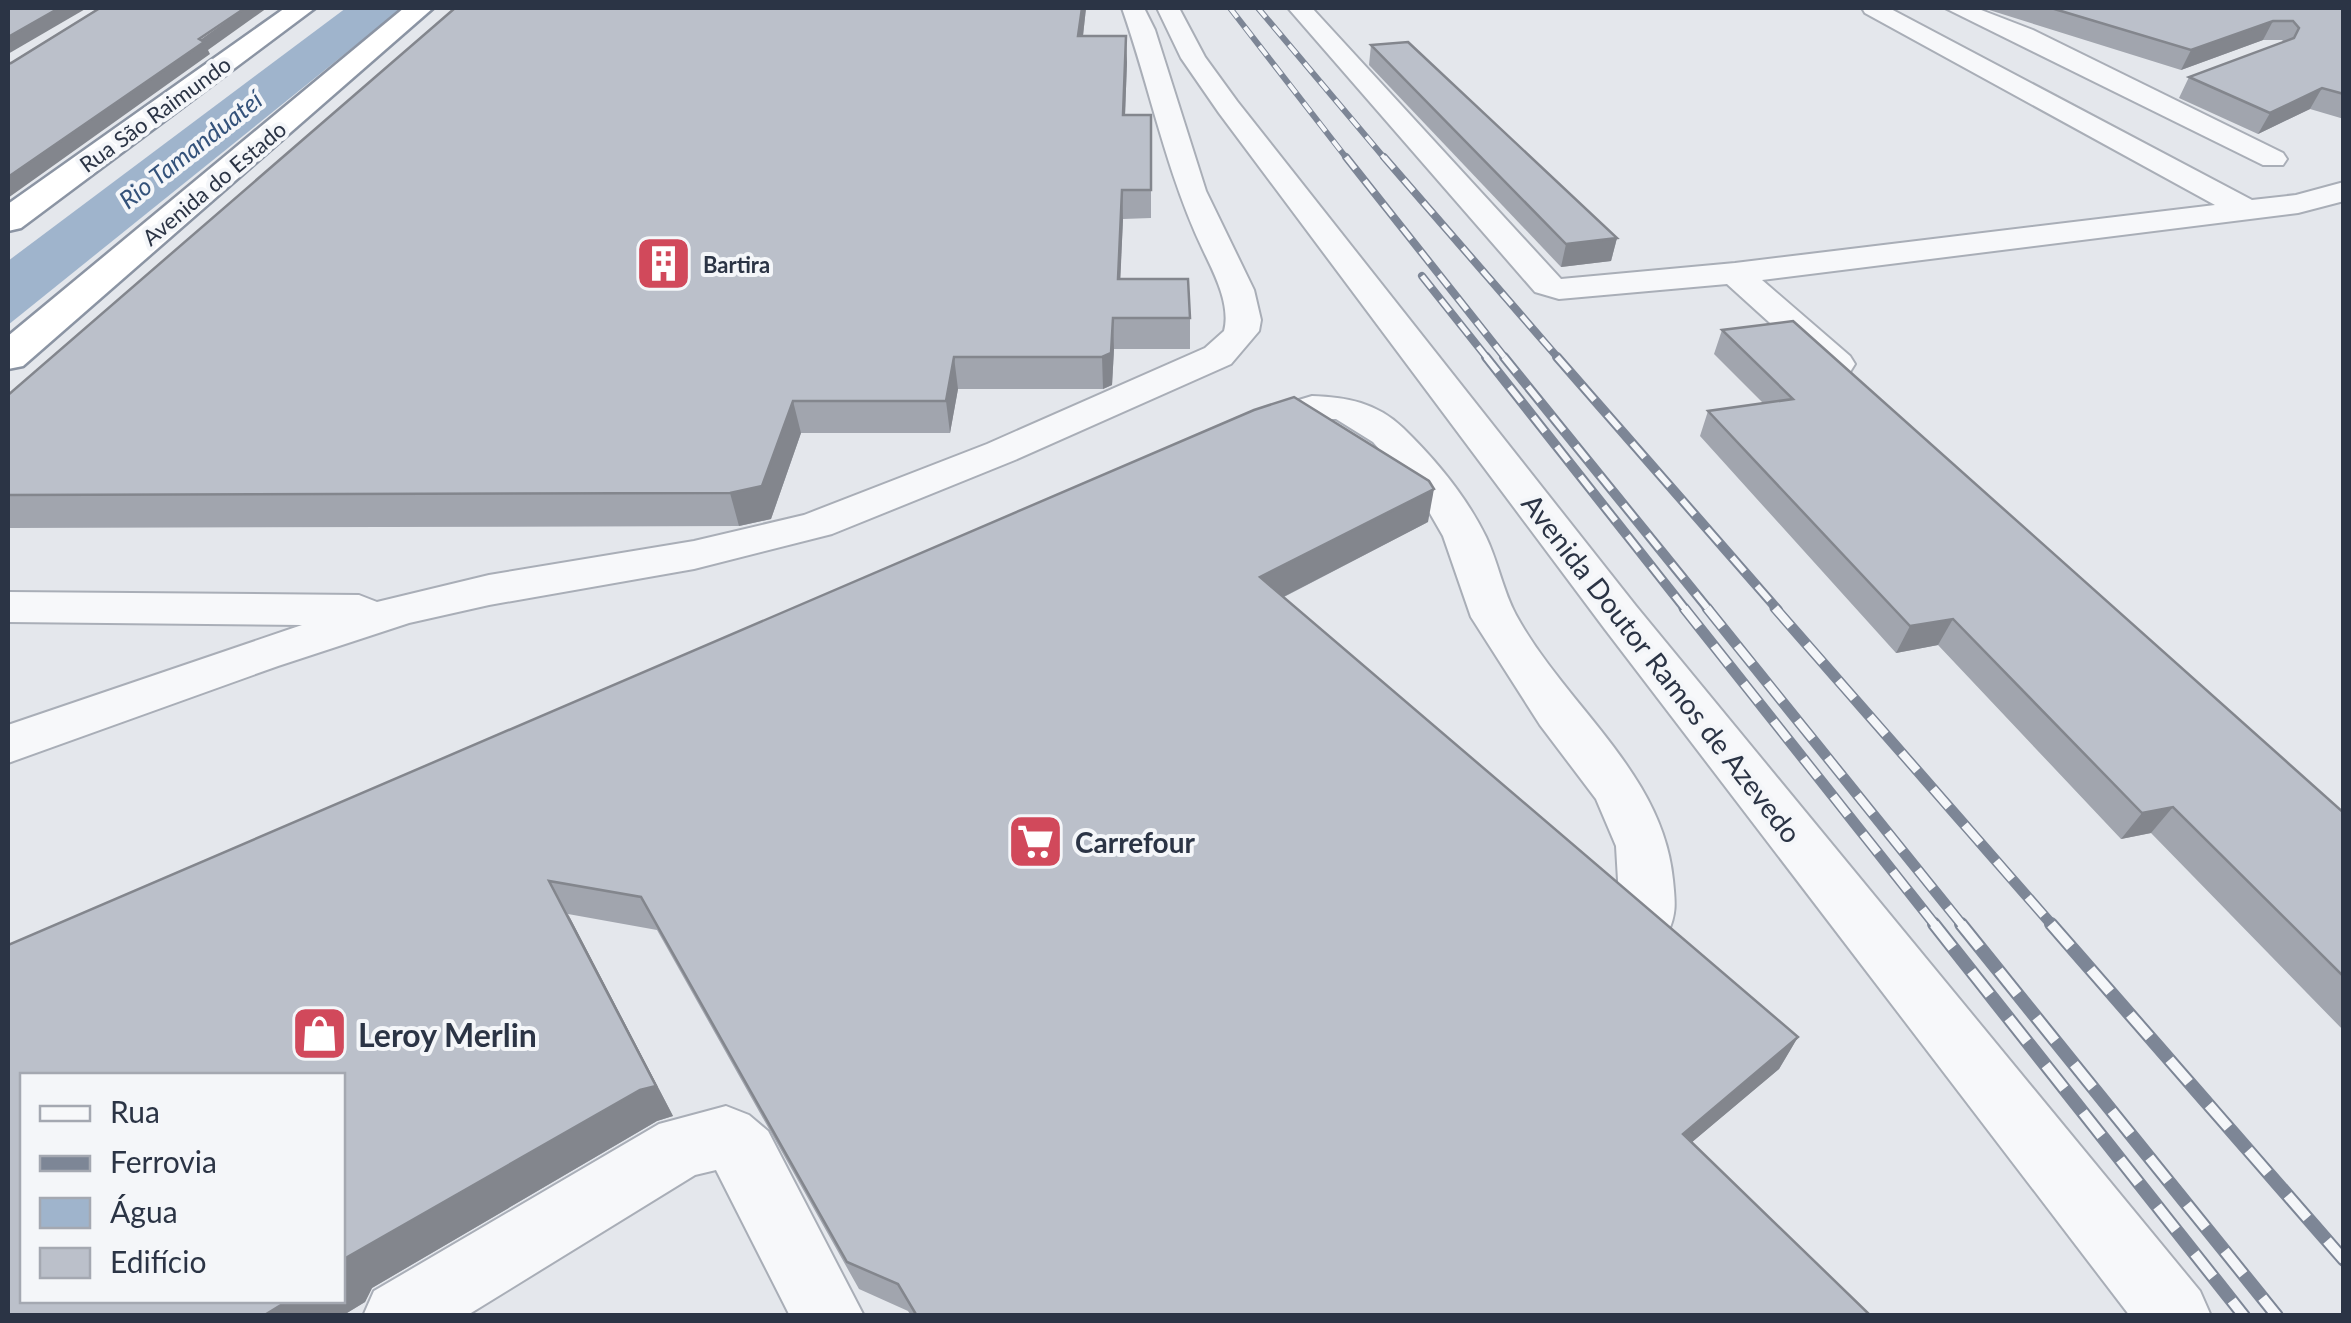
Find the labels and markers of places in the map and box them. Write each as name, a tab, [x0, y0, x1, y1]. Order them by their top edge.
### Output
building icon: Bartira	[634, 234, 694, 294]
place label: Bartira	[703, 251, 770, 278]
supermarket icon: Carrefour	[1006, 812, 1066, 872]
place label: Carrefour	[1075, 825, 1195, 859]
shop icon: Leroy Merlin	[289, 1004, 349, 1064]
place label: Leroy Merlin	[358, 1015, 537, 1054]

